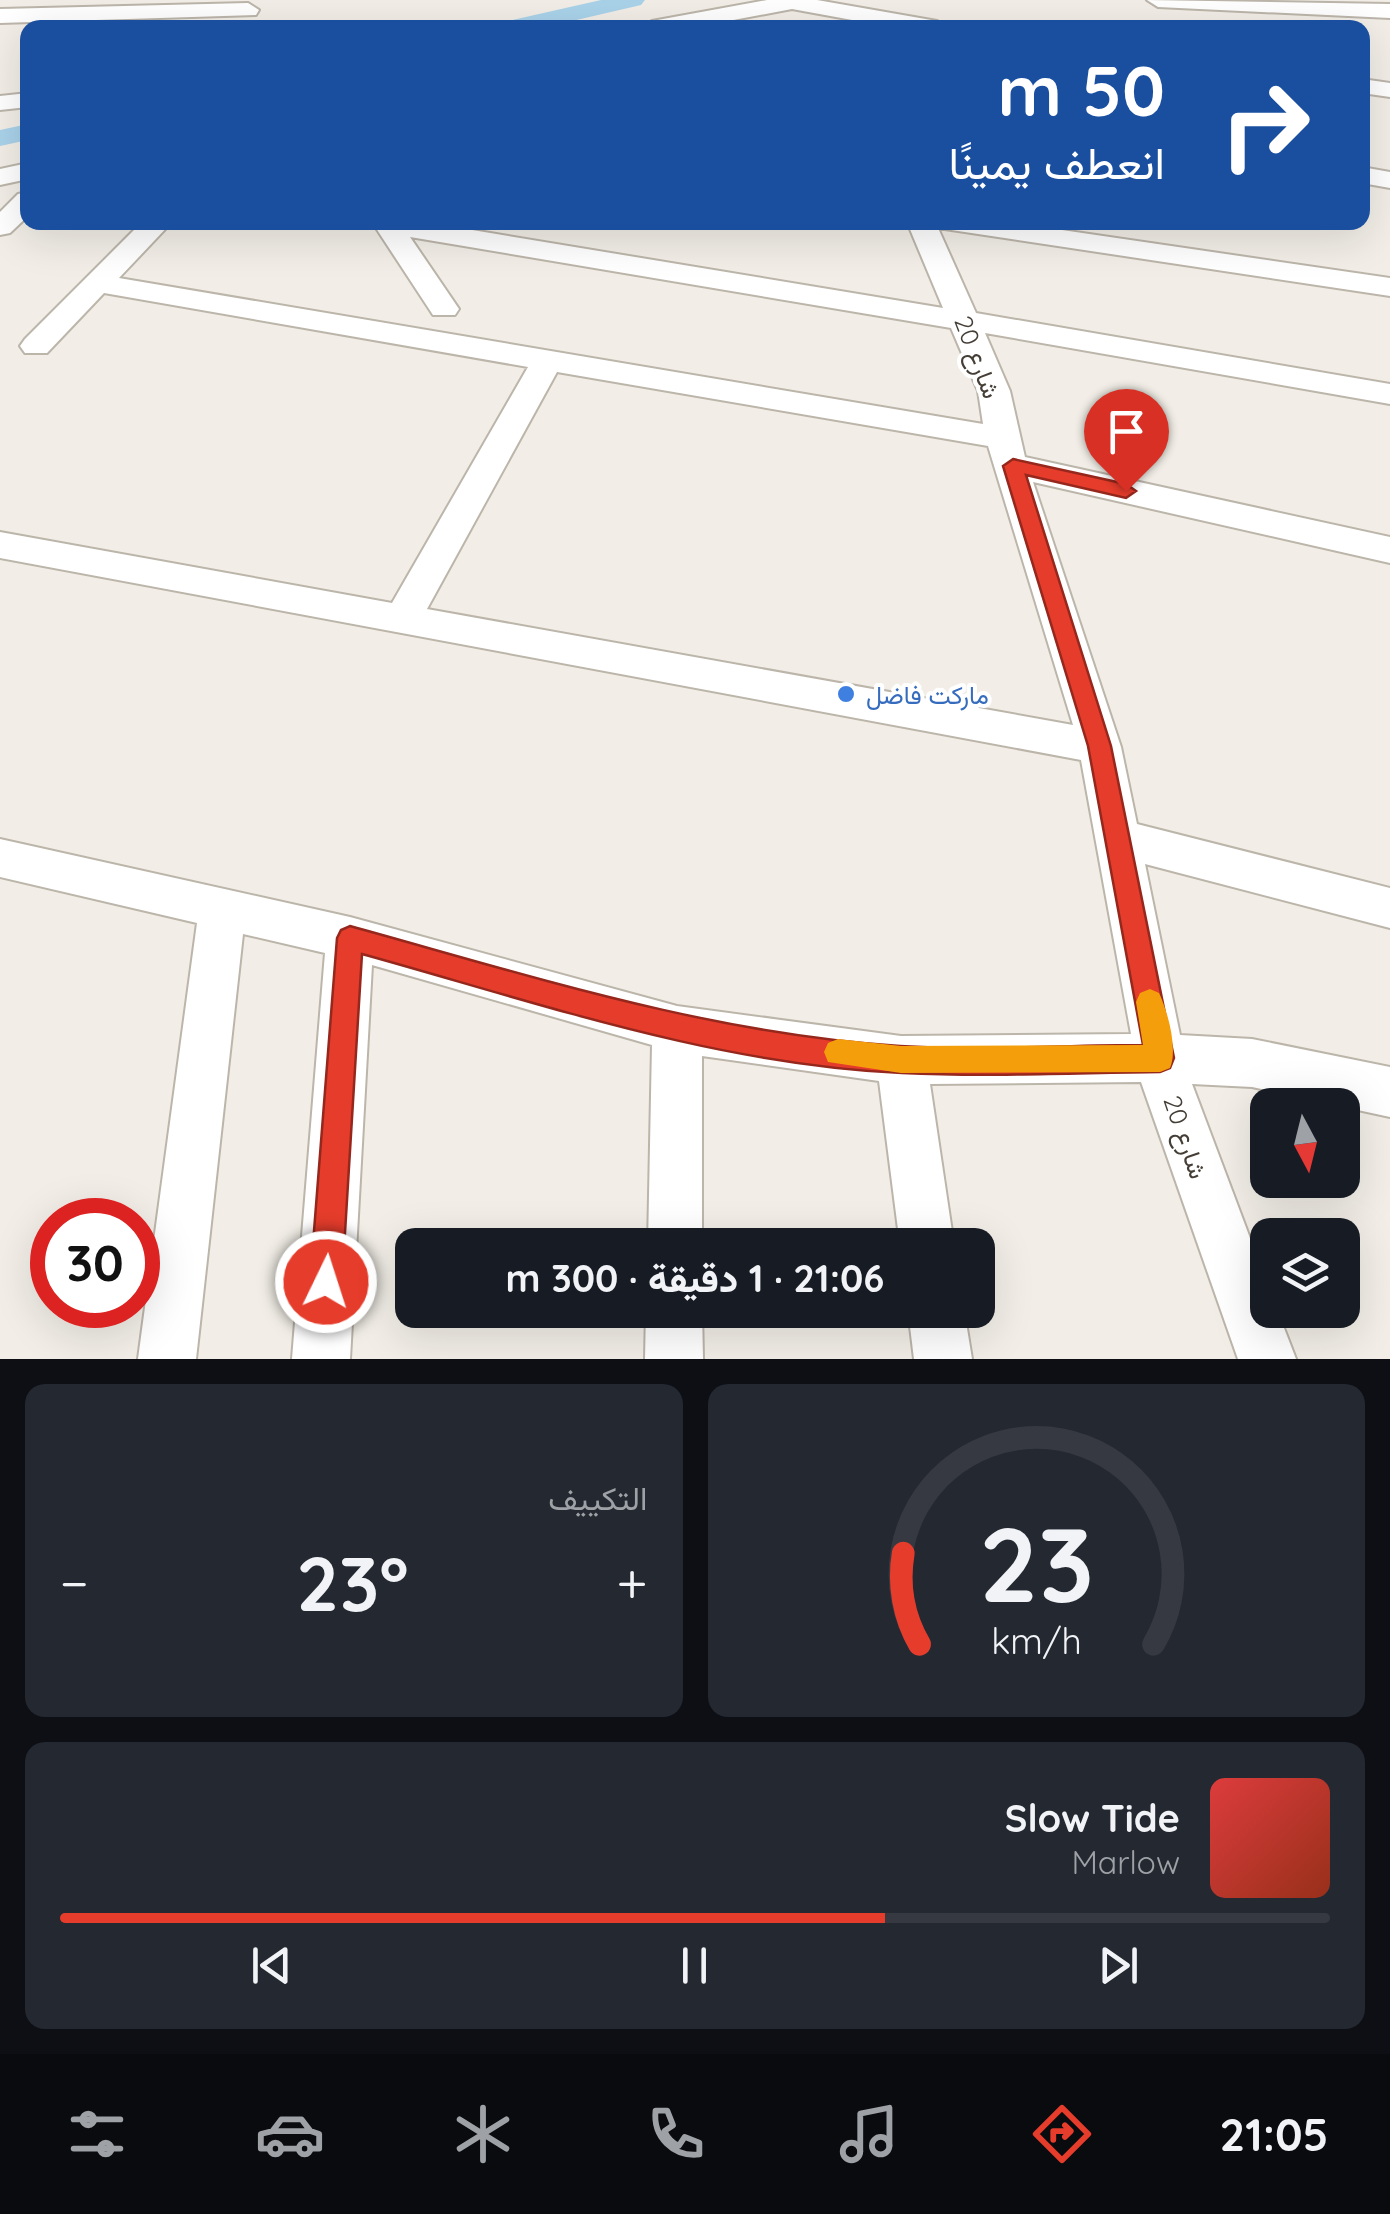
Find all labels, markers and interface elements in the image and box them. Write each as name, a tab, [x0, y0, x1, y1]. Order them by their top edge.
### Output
text: 50 m	[998, 46, 1165, 134]
icon: right	[1200, 60, 1330, 190]
text: انعطف يمينًا	[948, 134, 1165, 190]
street label: شارع 20	[946, 311, 1008, 403]
pin	[1084, 389, 1169, 492]
icon: arrive	[1099, 404, 1154, 459]
place label: ماركت فاضل	[866, 679, 989, 711]
marker: ماركت فاضل	[835, 683, 857, 705]
north arrow	[1250, 1088, 1360, 1198]
map controls	[1250, 1088, 1360, 1328]
street label: شارع 20	[1155, 1091, 1215, 1183]
speed limit sign: 30	[30, 1198, 160, 1328]
button: layers	[1250, 1218, 1360, 1328]
position arrow	[274, 1230, 378, 1334]
text: 21:06 · 1 دقيقة · 300 m	[506, 1254, 884, 1302]
text: التكييف	[548, 1478, 648, 1518]
text: 23	[979, 1498, 1094, 1628]
text: 23°	[296, 1536, 409, 1630]
text: −	[60, 1548, 89, 1617]
text: +	[617, 1548, 647, 1617]
text: km/h	[991, 1618, 1082, 1663]
text: Slow Tide	[1005, 1794, 1180, 1842]
text: Marlow	[1071, 1842, 1180, 1882]
icon: previous	[244, 1938, 299, 1993]
icon: pause	[667, 1938, 722, 1993]
icon: next	[1091, 1938, 1146, 1993]
icon: filters	[62, 2099, 132, 2169]
icon: car	[255, 2099, 325, 2169]
icon: climate	[448, 2099, 518, 2169]
icon: phone	[641, 2099, 711, 2169]
icon: music	[834, 2099, 904, 2169]
icon: directions	[1027, 2099, 1097, 2169]
text: 21:05	[1220, 2106, 1329, 2162]

